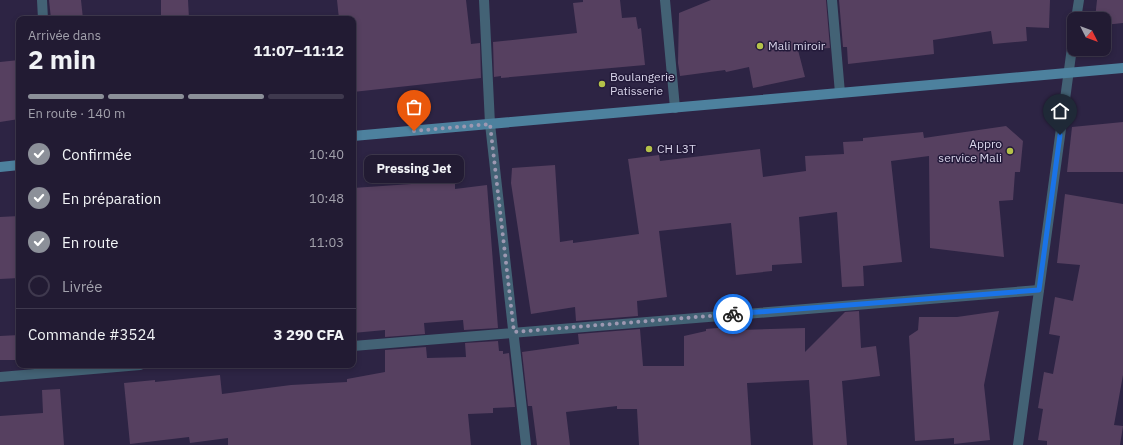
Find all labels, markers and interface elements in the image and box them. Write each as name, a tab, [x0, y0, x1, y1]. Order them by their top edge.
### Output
north arrow	[1067, 12, 1111, 56]
map controls	[1067, 12, 1111, 56]
text: Arrivée dans	[28, 27, 101, 44]
place label: Mali miroir	[768, 38, 826, 53]
text: 11:07–11:12	[253, 41, 344, 60]
marker: Mali miroir	[755, 41, 765, 51]
text: 2 min	[28, 42, 96, 76]
place label: Boulangerie Patisserie	[610, 69, 675, 98]
marker: Boulangerie Patisserie	[597, 79, 607, 89]
pin	[397, 90, 431, 131]
pin	[1043, 94, 1077, 135]
icon: bag	[403, 96, 425, 118]
icon: home	[1049, 100, 1071, 122]
text: En route · 140 m	[28, 105, 125, 122]
place label: Appro service Mali	[938, 136, 1002, 165]
place label: CH L3T	[657, 141, 696, 156]
icon: check	[28, 143, 50, 165]
marker: CH L3T	[644, 144, 654, 154]
text: Confirmée	[62, 145, 132, 164]
text: 10:40	[309, 146, 344, 163]
marker: Appro service Mali	[1005, 146, 1015, 156]
callout: Pressing Jet	[364, 155, 464, 183]
text: Pressing Jet	[376, 160, 452, 177]
icon: check	[28, 187, 50, 209]
text: En préparation	[62, 189, 161, 208]
text: 10:48	[309, 190, 344, 207]
icon: check	[28, 231, 50, 253]
text: En route	[62, 233, 119, 252]
text: 11:03	[309, 234, 344, 251]
text: Livrée	[62, 277, 103, 296]
courier	[713, 294, 753, 334]
icon: bike	[722, 303, 744, 325]
text: Commande #3524	[28, 325, 156, 344]
text: 3 290 CFA	[273, 325, 344, 344]

